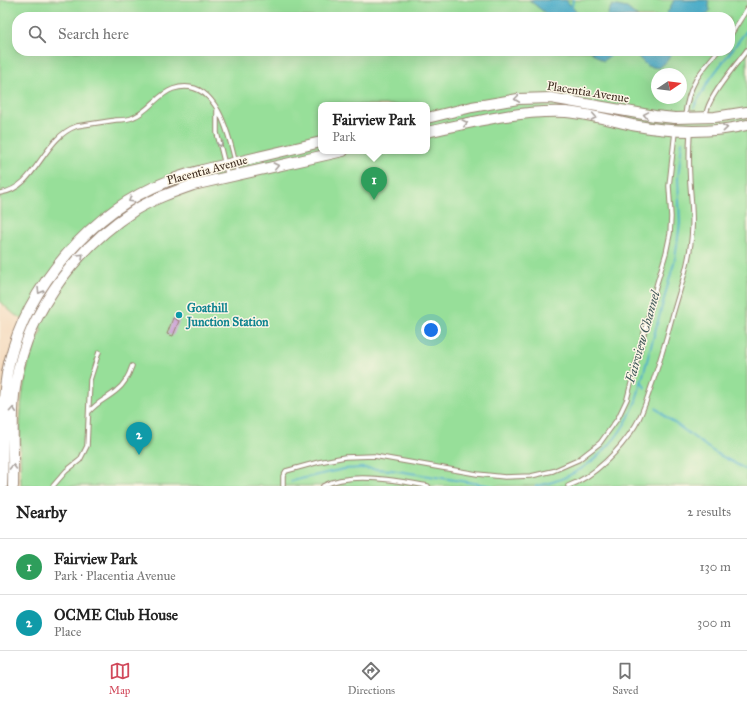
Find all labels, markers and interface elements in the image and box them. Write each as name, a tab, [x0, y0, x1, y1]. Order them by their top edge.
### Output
search box	[12, 12, 735, 56]
icon: search	[26, 23, 48, 45]
text: Search here	[58, 25, 129, 43]
north arrow	[651, 68, 687, 104]
street label: Placentia Avenue	[546, 79, 630, 105]
one-way arrow	[514, 95, 520, 104]
popup	[318, 102, 430, 154]
text: Fairview Park	[332, 111, 416, 129]
one-way arrow	[643, 111, 649, 119]
one-way arrow	[591, 112, 597, 121]
one-way arrow	[462, 120, 468, 128]
one-way arrow	[722, 124, 728, 133]
text: Park	[332, 129, 356, 145]
one-way arrow	[215, 140, 223, 147]
street label: Placentia Avenue	[165, 153, 249, 187]
one-way arrow	[273, 162, 280, 170]
pin: 1	[361, 167, 387, 200]
one-way arrow	[128, 195, 135, 203]
one-way arrow	[76, 253, 84, 261]
one-way arrow	[38, 287, 45, 294]
water label: Fairview Channel	[622, 288, 664, 386]
place label: Goathill Junction Station	[185, 301, 269, 330]
marker: Goathill Junction Station	[174, 310, 184, 320]
your location	[421, 320, 441, 340]
one-way arrow	[9, 407, 18, 413]
pin: 2	[126, 422, 152, 455]
one-way arrow	[9, 464, 17, 470]
text: Nearby	[16, 502, 67, 523]
text: 2 results	[687, 504, 731, 520]
text: Fairview Park	[54, 550, 137, 568]
text: 1	[26, 559, 32, 575]
text: 130 m	[699, 559, 731, 575]
text: Park · Placentia Avenue	[54, 568, 176, 584]
text: OCME Club House	[54, 606, 178, 624]
text: 2	[26, 615, 32, 631]
text: 300 m	[697, 615, 731, 631]
text: Place	[54, 624, 81, 640]
tab: Map	[109, 660, 131, 697]
tab: Directions	[348, 660, 395, 697]
tab: Saved	[612, 660, 638, 697]

